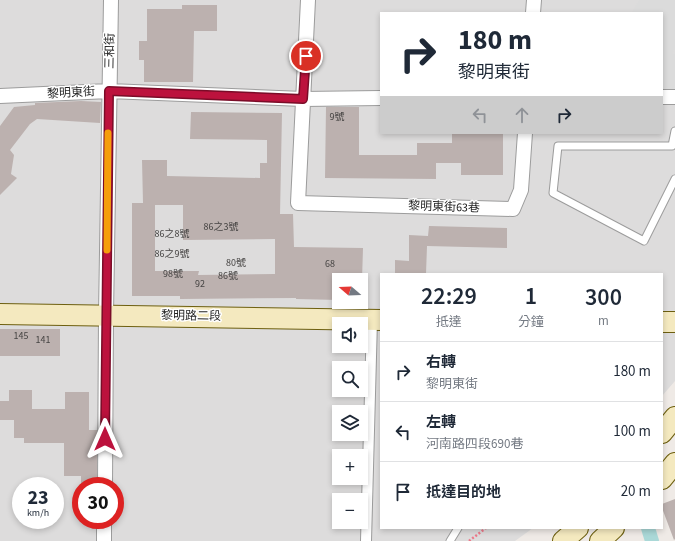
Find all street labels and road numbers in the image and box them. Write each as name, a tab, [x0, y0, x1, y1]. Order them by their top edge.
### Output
street label: 三和街	[101, 33, 119, 69]
street label: 黎明東街	[47, 83, 95, 103]
street label: 黎明東街63巷	[408, 197, 480, 217]
street label: 黎明路二段	[161, 307, 221, 325]

